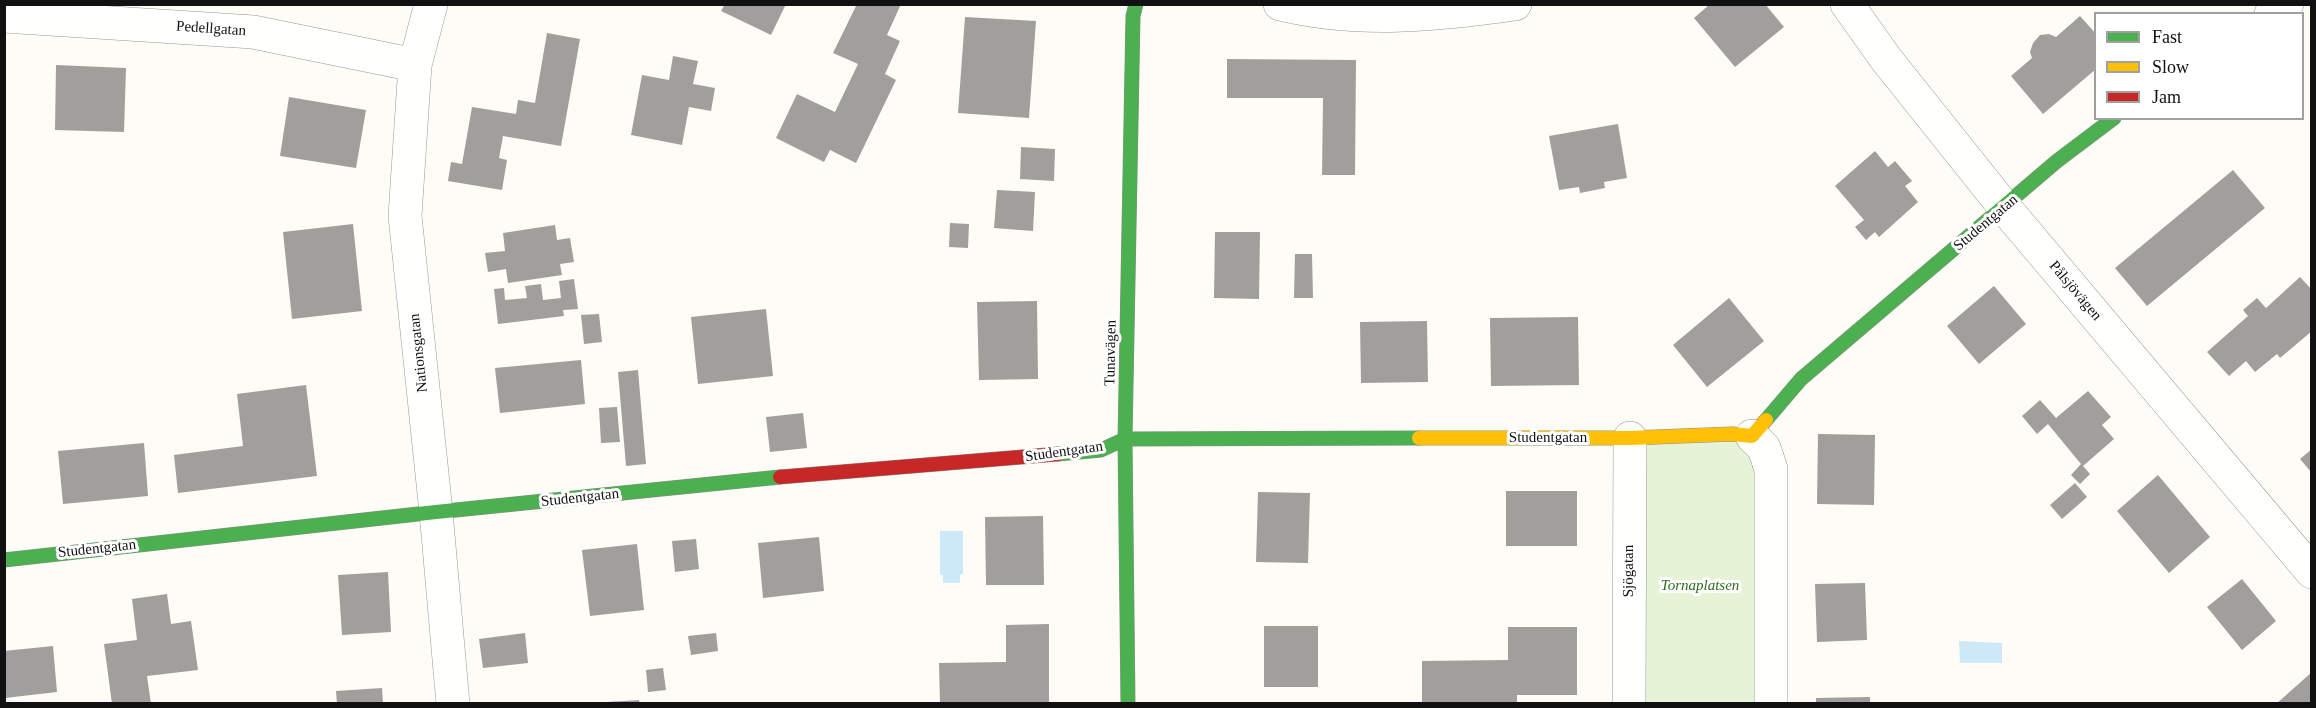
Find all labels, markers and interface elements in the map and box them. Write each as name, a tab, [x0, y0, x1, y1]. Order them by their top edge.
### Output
legend	[2094, 12, 2304, 120]
street label: Pedellgatan	[175, 18, 247, 40]
text: Fast	[2152, 27, 2182, 47]
text: Slow	[2152, 57, 2189, 77]
text: Jam	[2152, 87, 2181, 107]
street label: Studentgatan	[1950, 191, 2022, 255]
street label: Pålsjövägen	[2045, 257, 2105, 325]
street label: Nationsgatan	[406, 313, 432, 393]
street label: Tunavägen	[1101, 320, 1121, 386]
street label: Studentgatan	[1509, 429, 1587, 447]
street label: Studentgatan	[1024, 438, 1104, 466]
street label: Studentgatan	[540, 485, 620, 511]
street label: Studentgatan	[57, 536, 137, 562]
street label: Sjögatan	[1620, 545, 1638, 597]
park label: Tornaplatsen	[1661, 577, 1739, 595]

